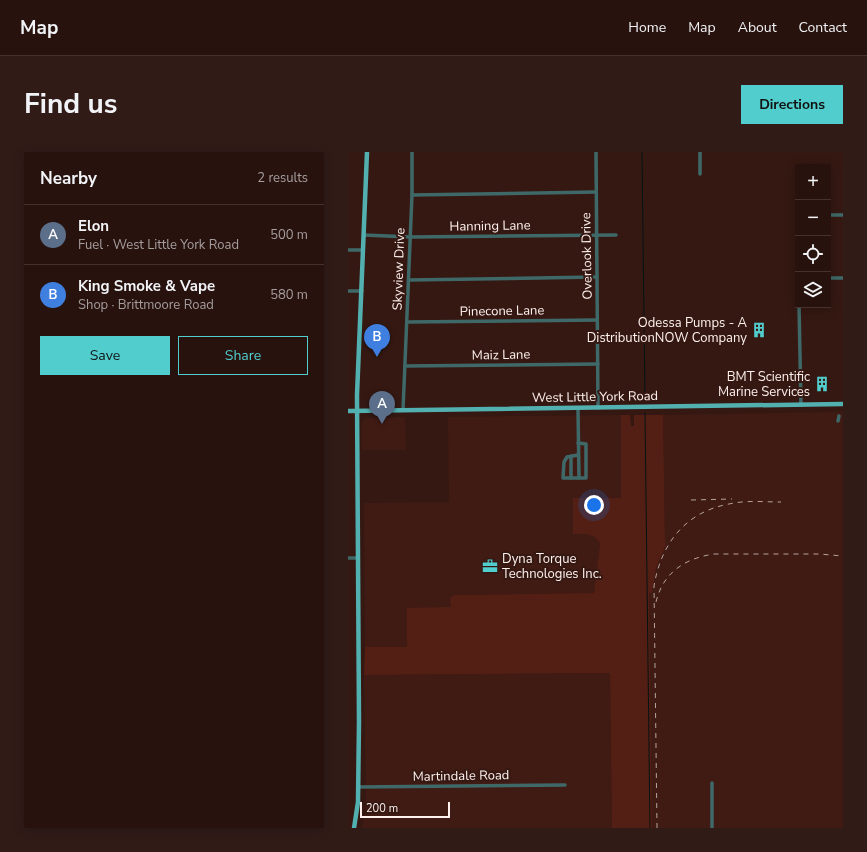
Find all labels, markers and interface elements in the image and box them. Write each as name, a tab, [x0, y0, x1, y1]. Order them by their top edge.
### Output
text: Map	[20, 15, 58, 41]
text: Home	[628, 18, 666, 37]
text: Map	[688, 18, 716, 37]
text: About	[738, 18, 777, 37]
text: Contact	[799, 18, 847, 37]
text: Find us	[24, 85, 118, 123]
button: Directions	[741, 85, 843, 124]
map controls	[795, 164, 831, 308]
button: +	[795, 164, 831, 200]
text: Nearby	[40, 167, 97, 190]
text: 2 results	[257, 169, 308, 187]
button: −	[795, 200, 831, 236]
street label: Overlook Drive	[577, 212, 597, 300]
text: Elon	[78, 216, 109, 236]
street label: Hanning Lane	[449, 216, 531, 236]
text: A	[48, 226, 58, 244]
text: 500 m	[270, 226, 308, 244]
street label: Skyview Drive	[389, 227, 409, 311]
text: Fuel · West Little York Road	[78, 236, 239, 254]
button: locate	[795, 236, 831, 272]
button: layers	[795, 272, 831, 308]
text: King Smoke & Vape	[78, 276, 215, 296]
text: B	[49, 286, 57, 304]
text: 580 m	[270, 286, 308, 304]
text: Shop · Brittmoore Road	[78, 296, 214, 314]
street label: Pinecone Lane	[460, 301, 545, 321]
place label: Odessa Pumps - A DistributionNOW Company	[587, 314, 748, 347]
building icon: Odessa Pumps - A DistributionNOW Company	[750, 321, 768, 339]
pin: B	[364, 324, 390, 357]
button: Save	[40, 336, 170, 375]
button: Share	[178, 336, 308, 375]
street label: Maiz Lane	[472, 345, 531, 365]
place label: BMT Scientific Marine Services	[718, 368, 810, 401]
building icon: BMT Scientific Marine Services	[813, 375, 831, 393]
street label: West Little York Road	[532, 387, 658, 407]
pin: A	[369, 391, 395, 424]
your location	[584, 495, 604, 515]
place label: Dyna Torque Technologies Inc.	[502, 550, 602, 583]
office icon: Dyna Torque Technologies Inc.	[481, 557, 499, 575]
street label: Martindale Road	[412, 766, 510, 786]
scale bar	[360, 800, 450, 819]
text: 200 m	[366, 801, 398, 816]

